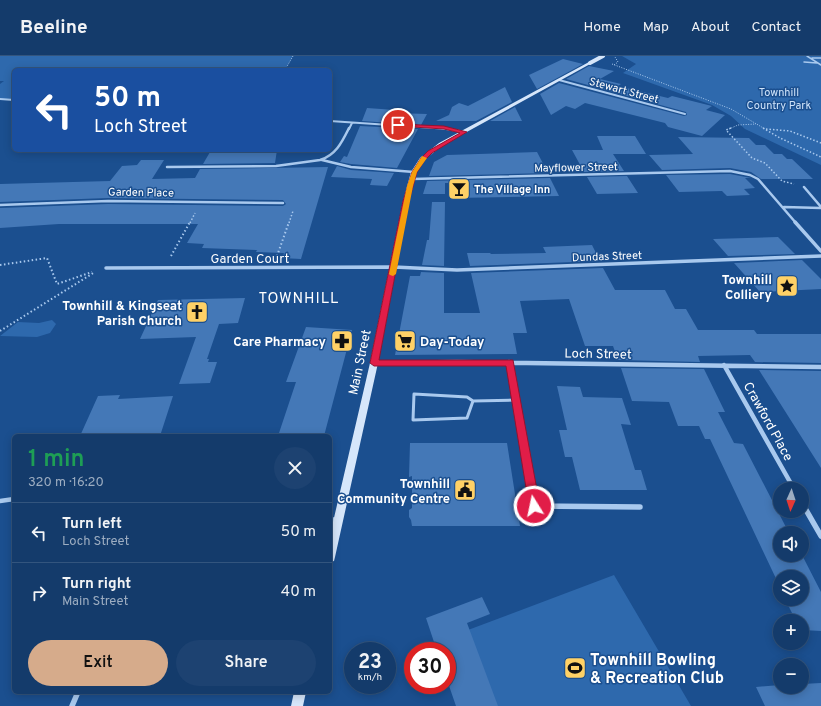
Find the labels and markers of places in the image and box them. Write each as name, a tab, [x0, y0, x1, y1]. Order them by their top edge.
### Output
pin	[381, 108, 415, 142]
bar icon: The Village Inn	[446, 176, 472, 202]
place label: The Village Inn	[474, 183, 550, 197]
place label: Townhill Colliery	[722, 273, 773, 304]
place icon: Townhill Colliery	[774, 273, 800, 299]
place label: Townhill & Kingseat Parish Church	[62, 299, 182, 330]
church icon: Townhill & Kingseat Parish Church	[184, 299, 210, 325]
pharmacy icon: Care Pharmacy	[329, 328, 355, 354]
supermarket icon: Day-Today	[392, 328, 418, 354]
place label: Care Pharmacy	[233, 335, 327, 351]
place label: Day-Today	[420, 335, 485, 351]
place label: Townhill Community Centre	[337, 477, 450, 508]
public building icon: Townhill Community Centre	[452, 477, 478, 503]
place label: Townhill Bowling & Recreation Club	[590, 651, 724, 689]
sports icon: Townhill Bowling & Recreation Club	[562, 655, 588, 681]

